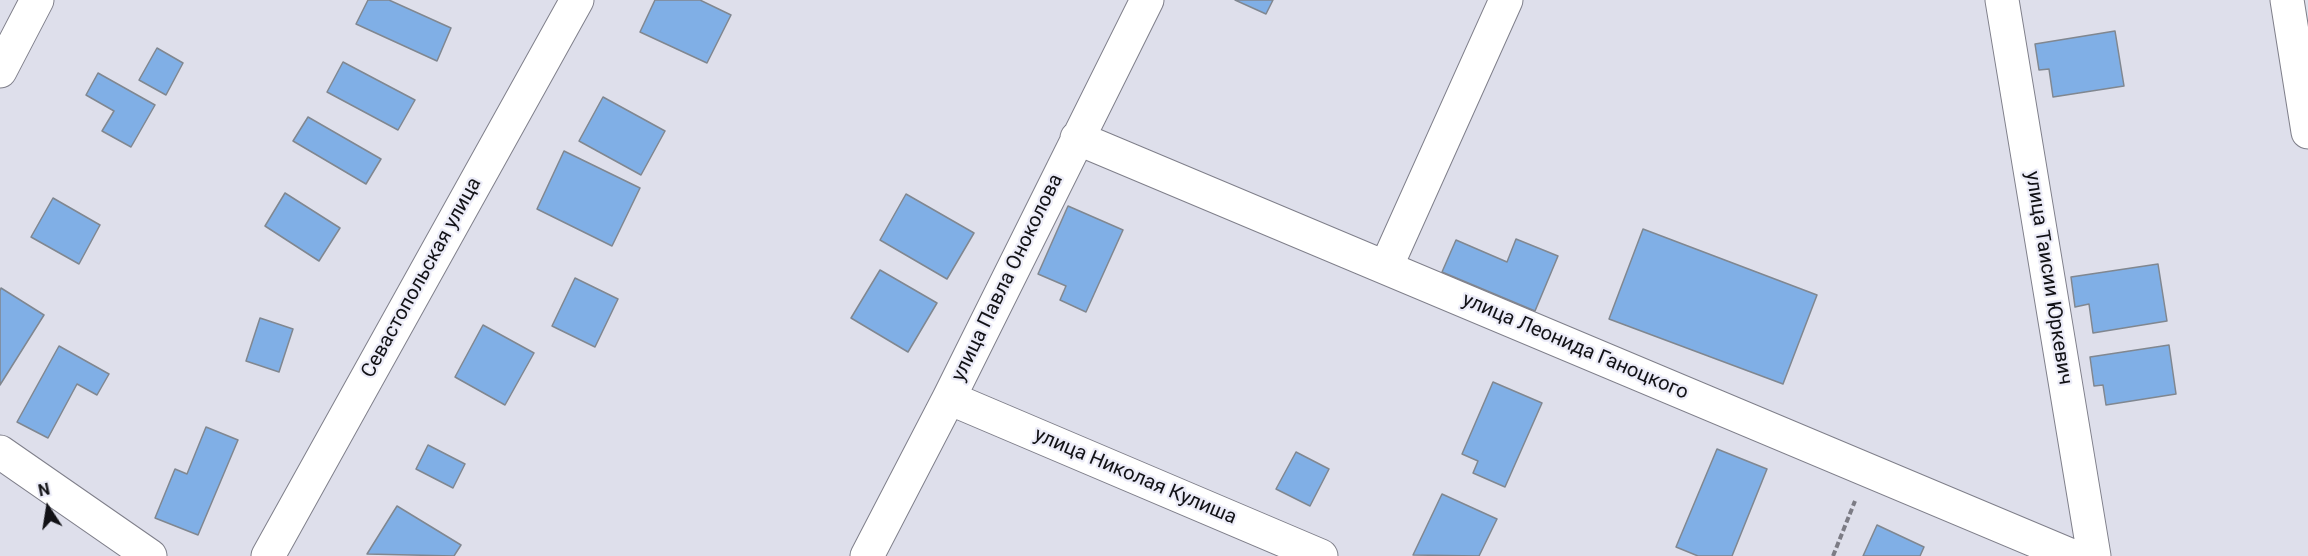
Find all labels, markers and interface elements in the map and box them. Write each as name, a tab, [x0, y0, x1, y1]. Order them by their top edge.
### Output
street label: улица Павла Оноколова	[947, 170, 1069, 386]
street label: улица Таисии Юркевич	[2019, 170, 2077, 386]
street label: Севастопольская улица	[357, 174, 487, 382]
street label: улица Леонида Ганоцкого	[1458, 288, 1692, 406]
street label: улица Николая Кулиша	[1030, 423, 1240, 531]
north arrow	[18, 478, 78, 538]
text: N	[37, 479, 52, 500]

